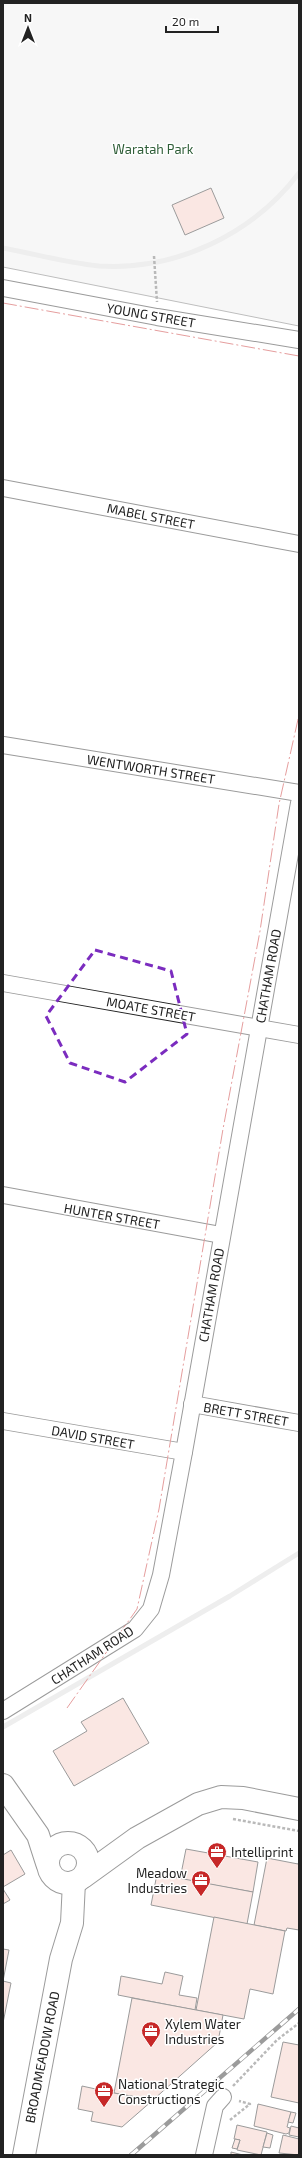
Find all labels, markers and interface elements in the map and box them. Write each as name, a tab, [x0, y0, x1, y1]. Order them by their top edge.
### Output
north arrow	[8, 8, 48, 48]
scale bar	[166, 8, 218, 34]
text: N	[24, 11, 32, 24]
text: 20 m	[172, 14, 199, 28]
park label: Waratah Park	[113, 141, 194, 157]
street label: YOUNG STREET	[105, 299, 197, 331]
street label: MABEL STREET	[106, 500, 197, 532]
street label: WENTWORTH STREET	[86, 751, 217, 787]
street label: CHATHAM ROAD	[252, 928, 284, 1024]
street label: MOATE STREET	[105, 993, 197, 1025]
street label: HUNTER STREET	[63, 1200, 162, 1232]
street label: CHATHAM ROAD	[195, 1247, 227, 1343]
street label: BRETT STREET	[202, 1399, 290, 1429]
street label: DAVID STREET	[50, 1422, 136, 1452]
street label: CHATHAM ROAD	[48, 1622, 136, 1688]
office icon: Intelliprint	[206, 1841, 228, 1869]
place label: Intelliprint	[231, 1844, 293, 1860]
place label: Meadow Industries	[128, 1865, 187, 1896]
office icon: Meadow Industries	[190, 1869, 212, 1897]
street label: BROADMEADOW ROAD	[21, 1990, 63, 2124]
place label: Xylem Water Industries	[165, 2016, 241, 2047]
office icon: Xylem Water Industries	[140, 2020, 162, 2048]
place label: National Strategic Constructions	[118, 2076, 224, 2107]
office icon: National Strategic Constructions	[93, 2080, 115, 2108]

